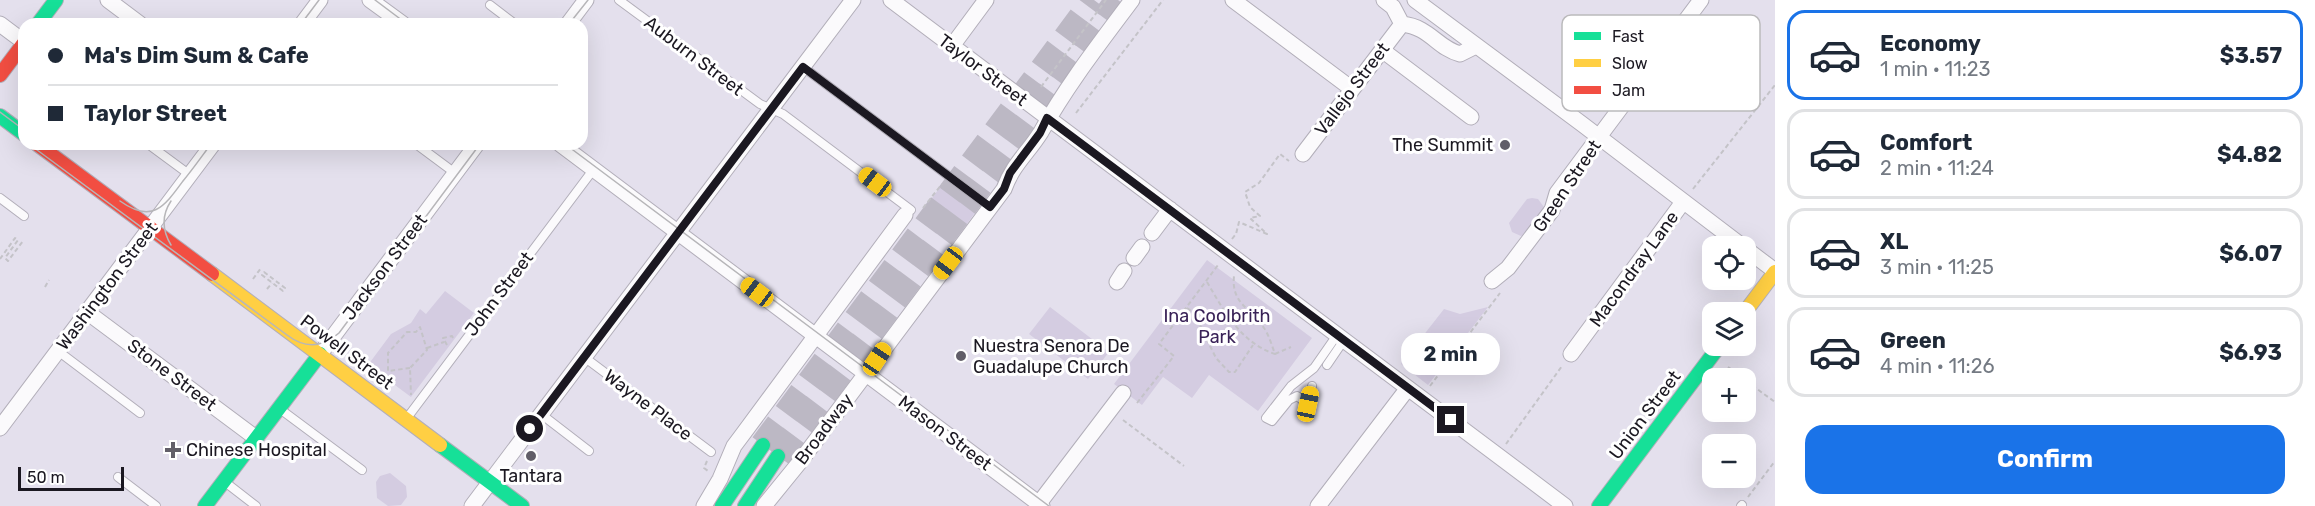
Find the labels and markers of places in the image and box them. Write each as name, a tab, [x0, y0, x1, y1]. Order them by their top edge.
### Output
place label: The Summit	[1392, 134, 1493, 156]
marker: The Summit	[1498, 138, 1512, 152]
place label: Nuestra Senora De Guadalupe Church	[973, 335, 1130, 378]
marker: Nuestra Senora De Guadalupe Church	[954, 349, 968, 363]
place label: Chinese Hospital	[186, 439, 327, 461]
marker: Chinese Hospital	[164, 441, 182, 459]
marker: Tantara	[524, 449, 538, 463]
place label: Tantara	[499, 465, 563, 487]

